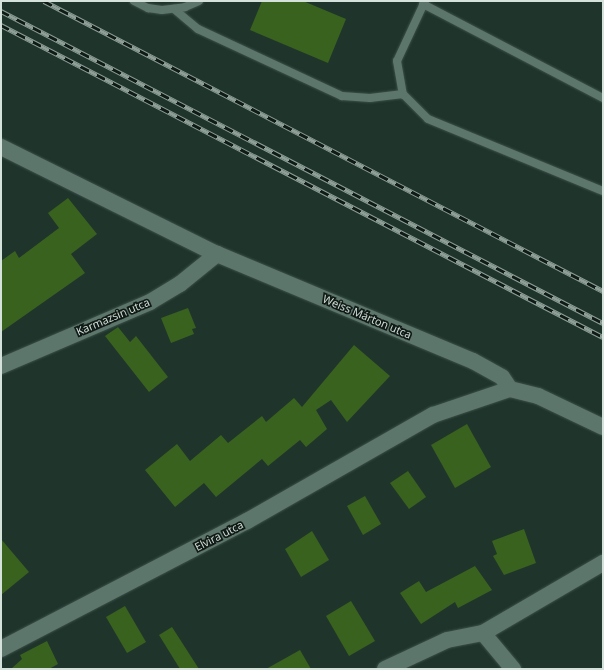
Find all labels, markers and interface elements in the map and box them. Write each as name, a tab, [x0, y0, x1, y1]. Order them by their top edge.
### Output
street label: Weiss Márton utca	[321, 292, 413, 342]
street label: Karmazsin utca	[74, 296, 152, 338]
street label: Elvira utca	[193, 518, 245, 554]

